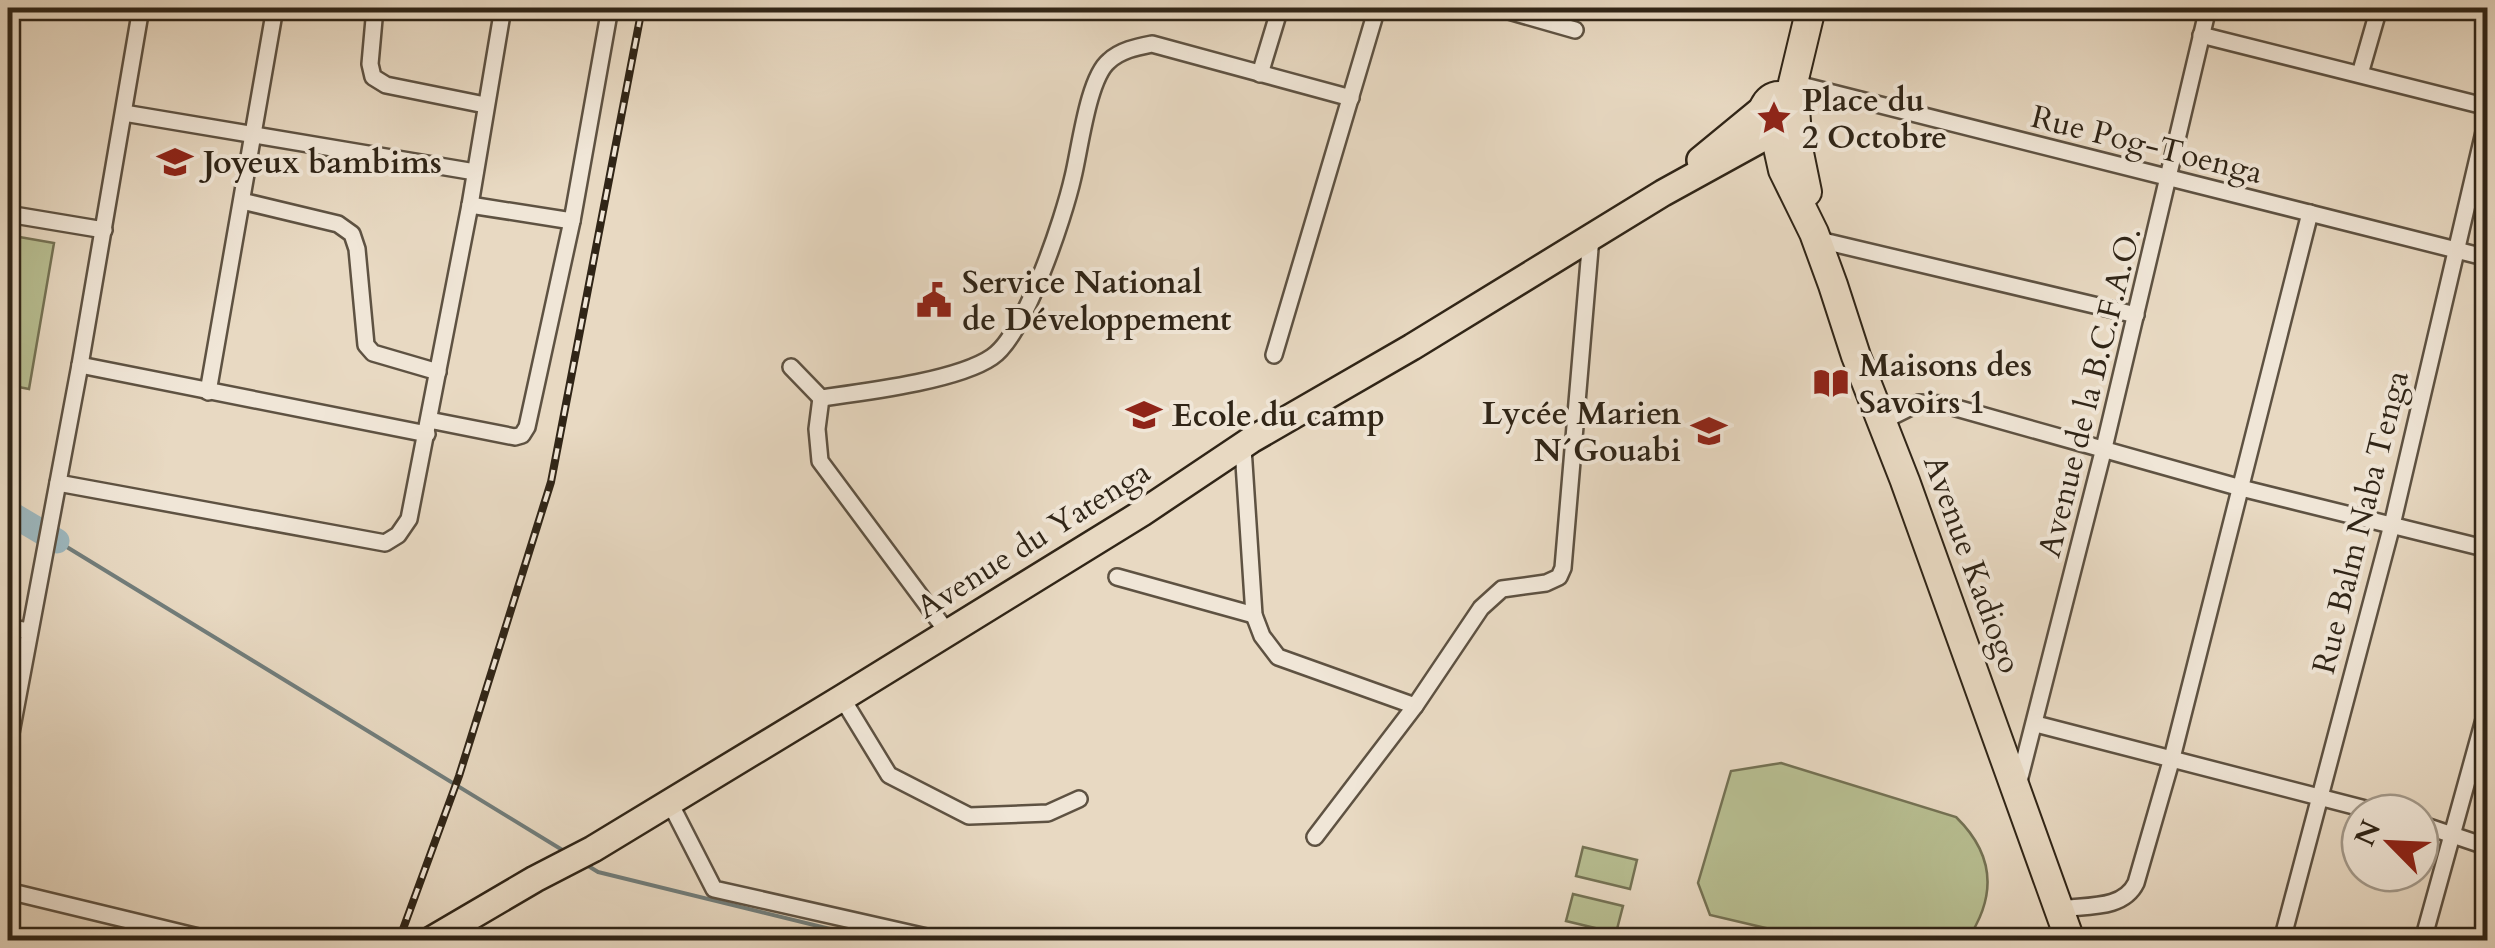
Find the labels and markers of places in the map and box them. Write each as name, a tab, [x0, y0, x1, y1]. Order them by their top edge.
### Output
place label: Place du 2 Octobre	[1802, 79, 1947, 160]
place icon: Place du 2 Octobre	[1755, 99, 1793, 137]
place label: Joyeux bambims	[199, 141, 442, 185]
school or university icon: Joyeux bambims	[156, 143, 194, 181]
place label: Service National de Développement	[962, 261, 1231, 342]
public building icon: Service National de Développement	[915, 281, 953, 319]
place label: Maisons des Savoirs 1	[1859, 344, 2032, 425]
library icon: Maisons des Savoirs 1	[1812, 364, 1850, 402]
place label: Lycée Marien N´Gouabi	[1482, 392, 1681, 473]
place label: Ecole du camp	[1172, 394, 1385, 438]
school or university icon: Ecole du camp	[1125, 396, 1163, 434]
school or university icon: Lycée Marien N´Gouabi	[1690, 412, 1728, 450]

